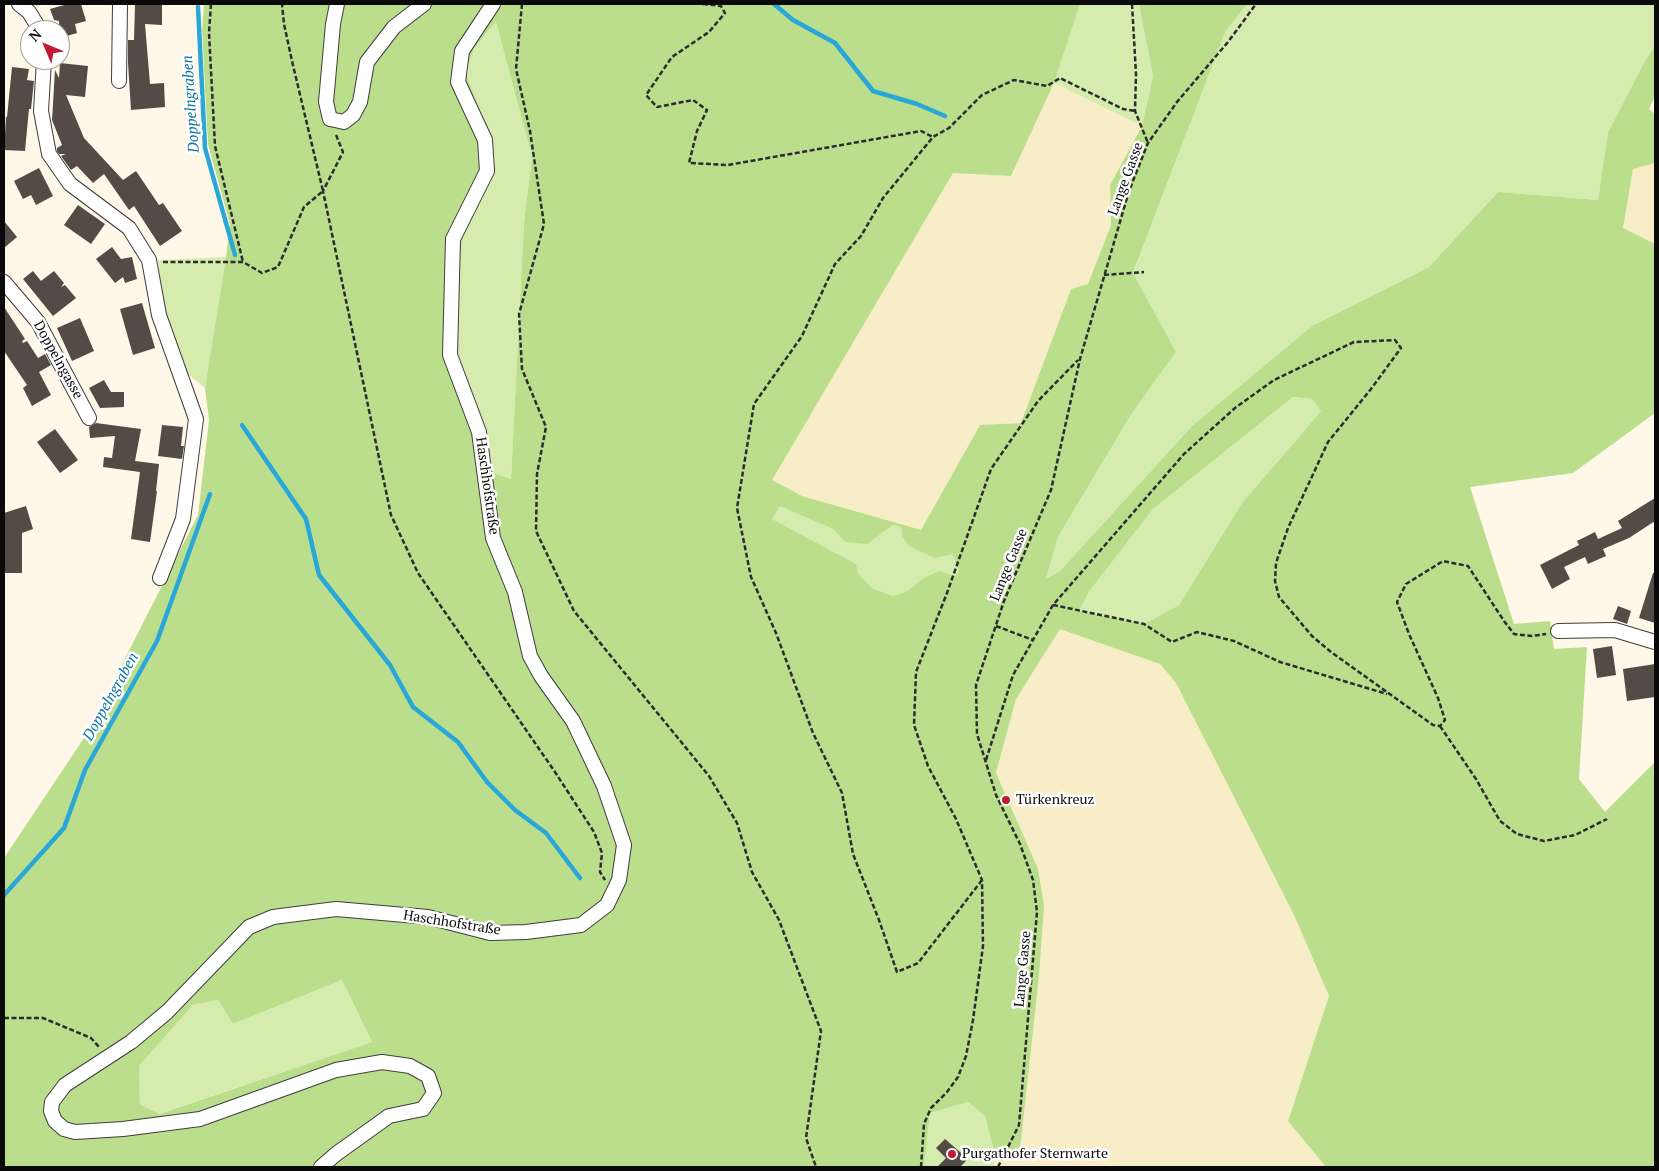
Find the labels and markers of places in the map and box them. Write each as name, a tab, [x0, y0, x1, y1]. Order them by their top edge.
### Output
place label: Türkenkreuz	[1016, 792, 1094, 808]
marker: Türkenkreuz	[1000, 794, 1012, 806]
place label: Purgathofer Sternwarte	[962, 1146, 1108, 1162]
marker: Purgathofer Sternwarte	[946, 1148, 958, 1160]

